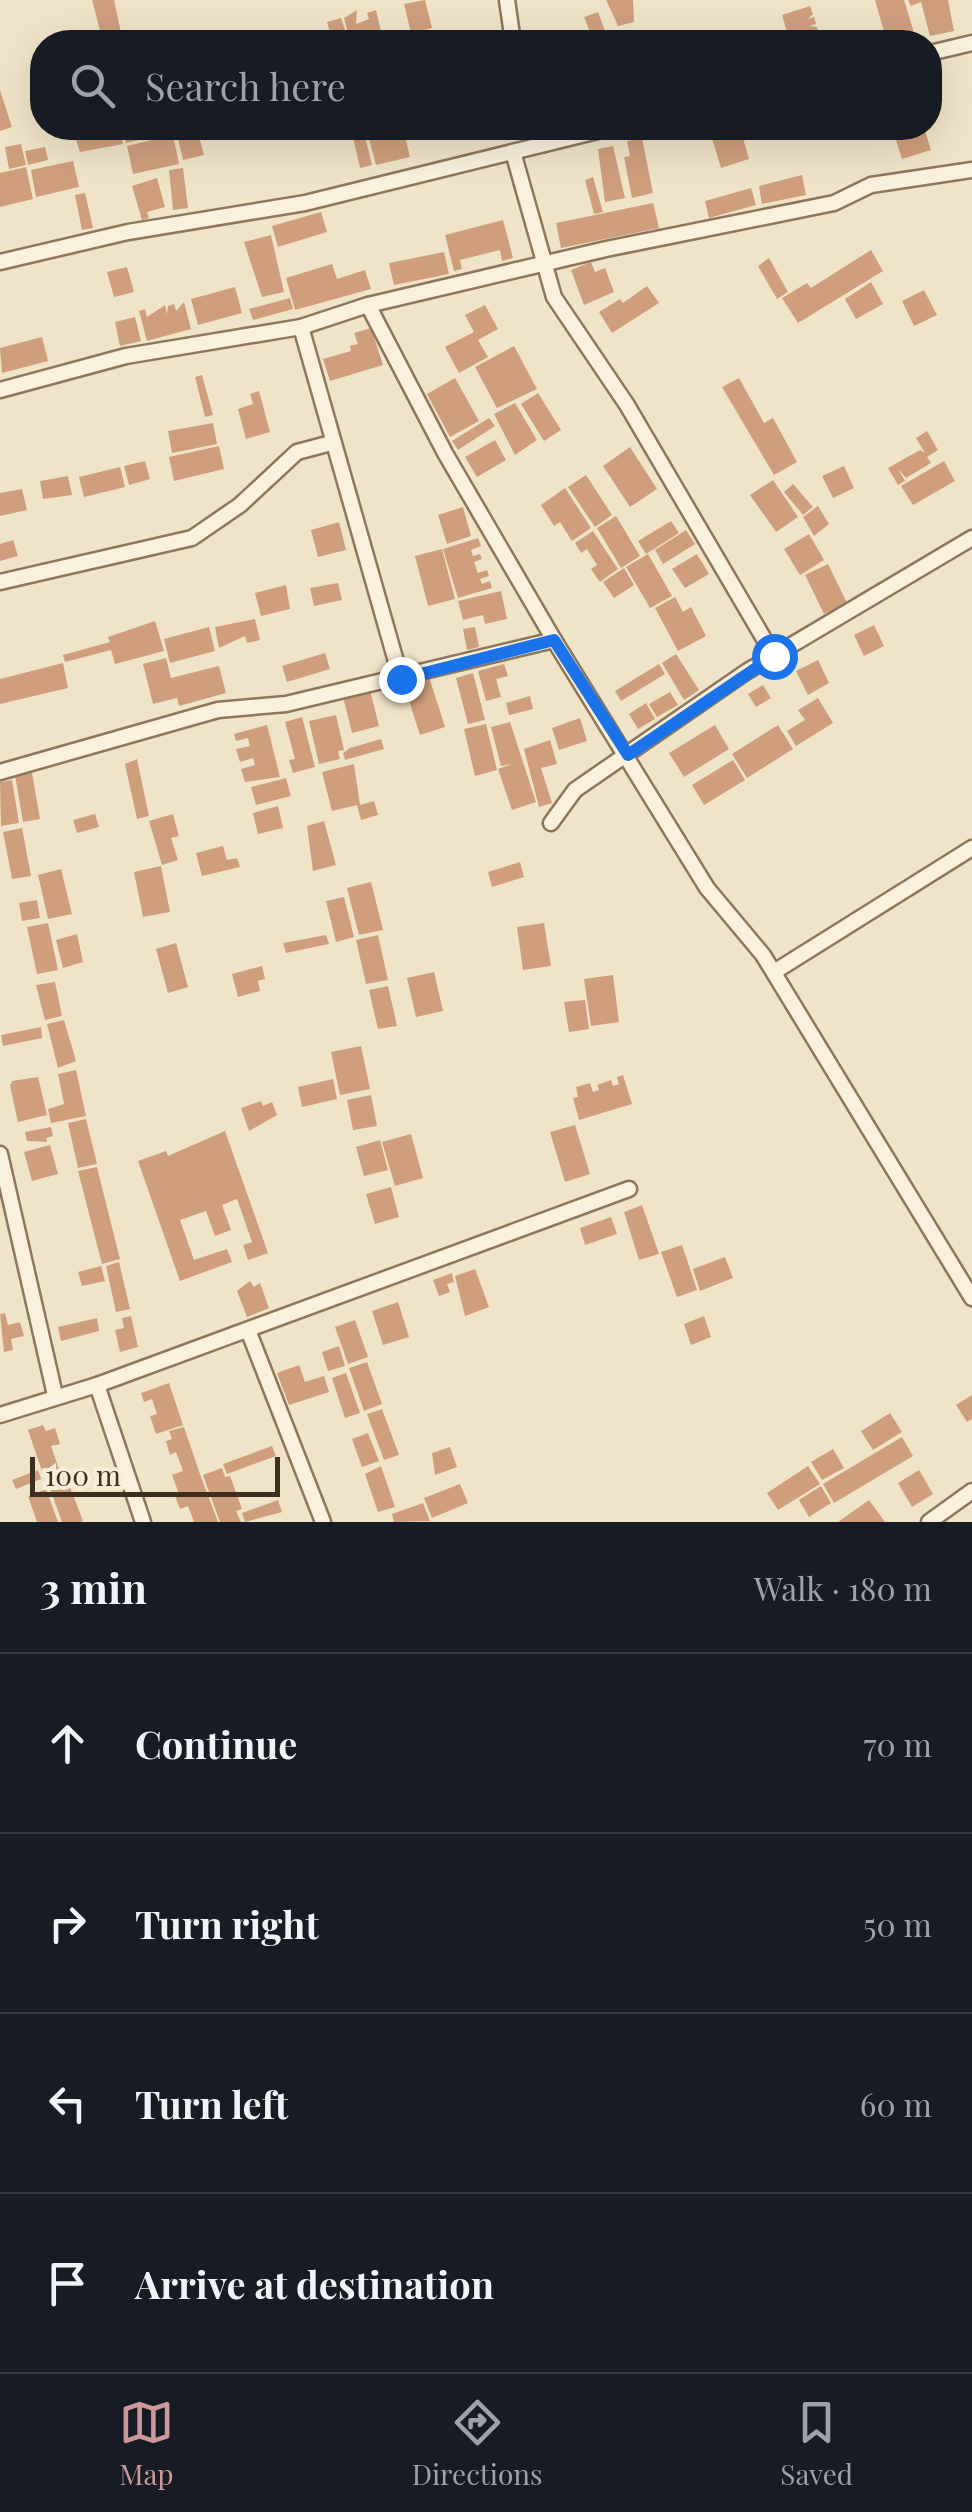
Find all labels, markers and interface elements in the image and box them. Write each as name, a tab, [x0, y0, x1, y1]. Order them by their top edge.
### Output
search box	[30, 30, 942, 140]
icon: search	[65, 58, 120, 113]
text: Search here	[145, 60, 346, 111]
route start	[752, 634, 798, 680]
route end	[379, 657, 425, 703]
scale bar	[30, 1452, 280, 1496]
text: 100 m	[45, 1456, 121, 1493]
text: 3 min	[40, 1559, 147, 1615]
text: Walk · 180 m	[754, 1566, 932, 1609]
icon: ahead	[40, 1716, 95, 1771]
text: Continue	[135, 1718, 297, 1769]
text: 70 m	[863, 1722, 932, 1765]
icon: right	[40, 1896, 95, 1951]
text: Turn right	[135, 1898, 319, 1949]
text: 50 m	[863, 1902, 932, 1945]
icon: left	[40, 2076, 95, 2131]
text: Turn left	[135, 2078, 288, 2129]
text: 60 m	[860, 2082, 932, 2125]
icon: arrive	[40, 2256, 95, 2311]
text: Arrive at destination	[135, 2258, 494, 2309]
tab: Map	[119, 2395, 174, 2492]
tab: Directions	[412, 2395, 543, 2492]
tab: Saved	[780, 2395, 853, 2492]

